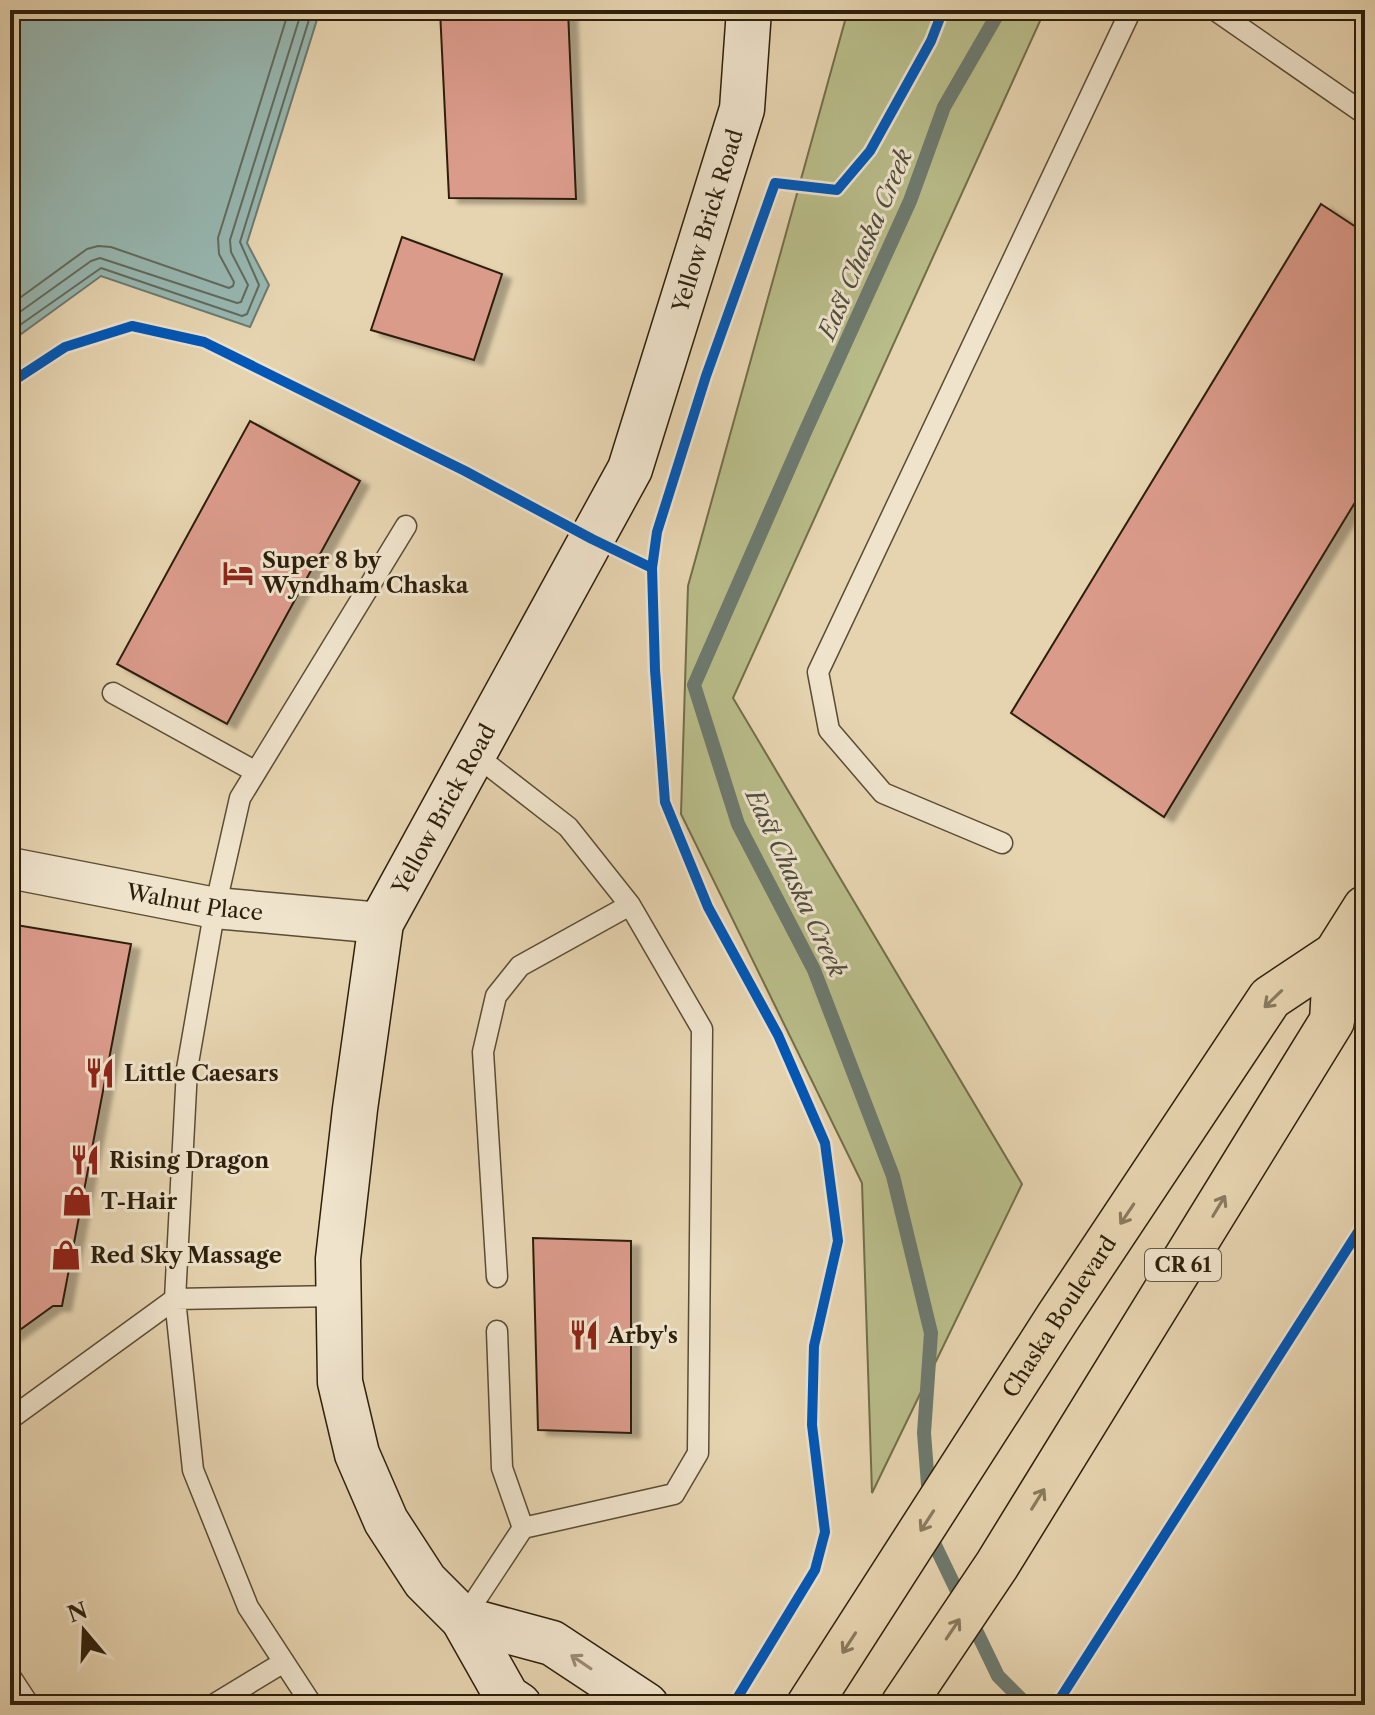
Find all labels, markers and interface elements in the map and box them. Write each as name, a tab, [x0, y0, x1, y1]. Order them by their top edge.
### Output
street label: Yellow Brick Road	[666, 126, 748, 316]
water label: East Chaska Creek	[811, 144, 918, 345]
place label: Super 8 by Wyndham Chaska	[261, 547, 469, 599]
hotel icon: Super 8 by Wyndham Chaska	[221, 556, 255, 590]
street label: Yellow Brick Road	[385, 719, 501, 900]
water label: East Chaska Creek	[739, 783, 852, 982]
street label: Walnut Place	[123, 877, 264, 926]
one-way arrow	[1263, 990, 1283, 1009]
restaurant icon: Little Caesars	[83, 1056, 117, 1090]
place label: Little Caesars	[124, 1060, 279, 1087]
restaurant icon: Rising Dragon	[68, 1143, 102, 1177]
place label: Rising Dragon	[109, 1147, 269, 1174]
shop icon: T-Hair	[60, 1184, 94, 1218]
place label: T-Hair	[101, 1188, 177, 1215]
one-way arrow	[1211, 1195, 1227, 1218]
one-way arrow	[1119, 1202, 1135, 1224]
street label: Chaska Boulevard	[996, 1231, 1122, 1402]
shop icon: Red Sky Massage	[49, 1238, 83, 1272]
place label: Red Sky Massage	[90, 1242, 282, 1269]
road number: CR 61	[1145, 1249, 1221, 1281]
restaurant icon: Arby's	[567, 1318, 601, 1352]
place label: Arby's	[607, 1322, 678, 1349]
one-way arrow	[1030, 1488, 1046, 1511]
one-way arrow	[919, 1509, 935, 1532]
north arrow	[44, 1591, 124, 1671]
text: N	[64, 1597, 91, 1628]
one-way arrow	[945, 1619, 962, 1641]
one-way arrow	[841, 1631, 858, 1653]
one-way arrow	[571, 1654, 593, 1670]

